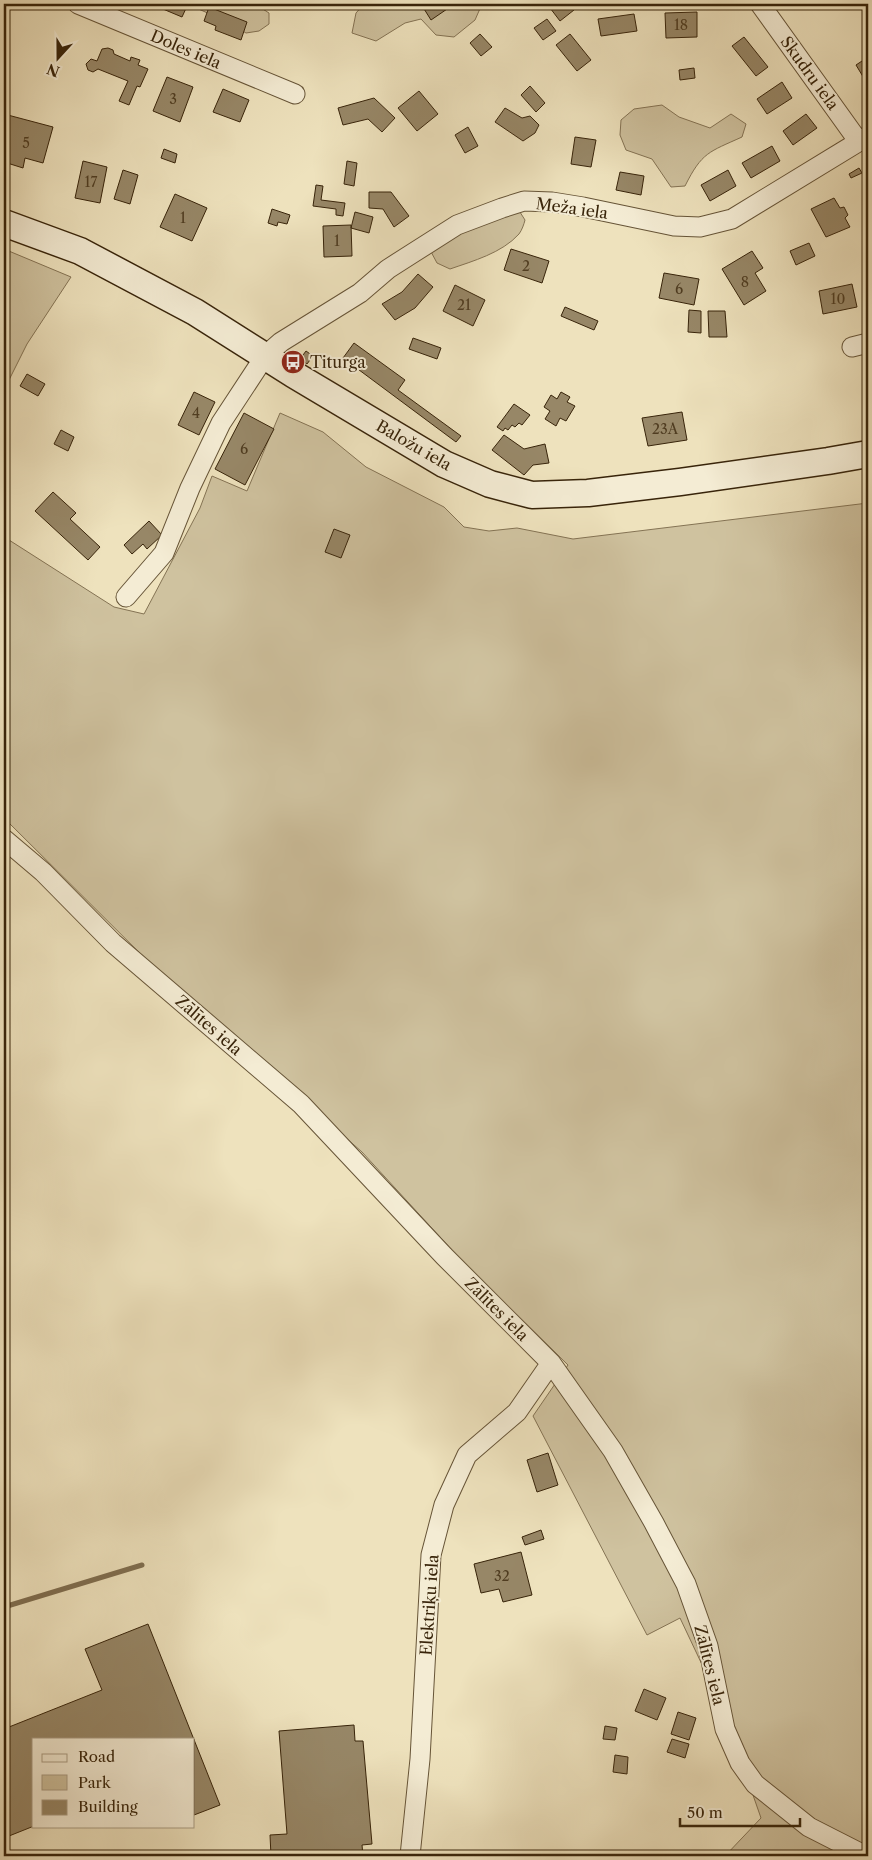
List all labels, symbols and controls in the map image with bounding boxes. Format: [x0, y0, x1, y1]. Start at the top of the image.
house number: 18 [674, 16, 688, 34]
street label: Doles iela [148, 25, 225, 73]
north arrow [32, 32, 82, 82]
street label: Skudru iela [777, 32, 844, 114]
text: N [44, 60, 62, 81]
house number: 3 [169, 90, 177, 108]
house number: 5 [22, 134, 30, 152]
house number: 17 [85, 173, 97, 191]
street label: Meža iela [535, 193, 610, 223]
house number: 1 [180, 209, 186, 227]
house number: 1 [334, 232, 340, 250]
house number: 2 [522, 257, 530, 275]
house number: 8 [741, 273, 749, 291]
house number: 6 [675, 280, 683, 298]
house number: 10 [831, 290, 845, 308]
house number: 21 [457, 296, 471, 314]
bus stop icon: Titurga [280, 349, 306, 375]
place label: Titurga [310, 352, 366, 372]
house number: 4 [192, 404, 200, 422]
street label: Baložu iela [373, 415, 456, 475]
house number: 23A [652, 420, 679, 438]
house number: 6 [240, 440, 248, 458]
street label: Zālītes iela [172, 991, 247, 1060]
street label: Zālītes iela [461, 1273, 533, 1345]
street label: Elektriķu iela [415, 1553, 443, 1656]
house number: 32 [494, 1567, 510, 1585]
street label: Zālītes iela [690, 1623, 730, 1708]
legend [32, 1738, 195, 1828]
text: Road [78, 1747, 115, 1766]
text: Park [78, 1773, 112, 1792]
scale bar [680, 1795, 800, 1827]
text: Building [78, 1797, 138, 1816]
text: 50 m [687, 1803, 723, 1822]

